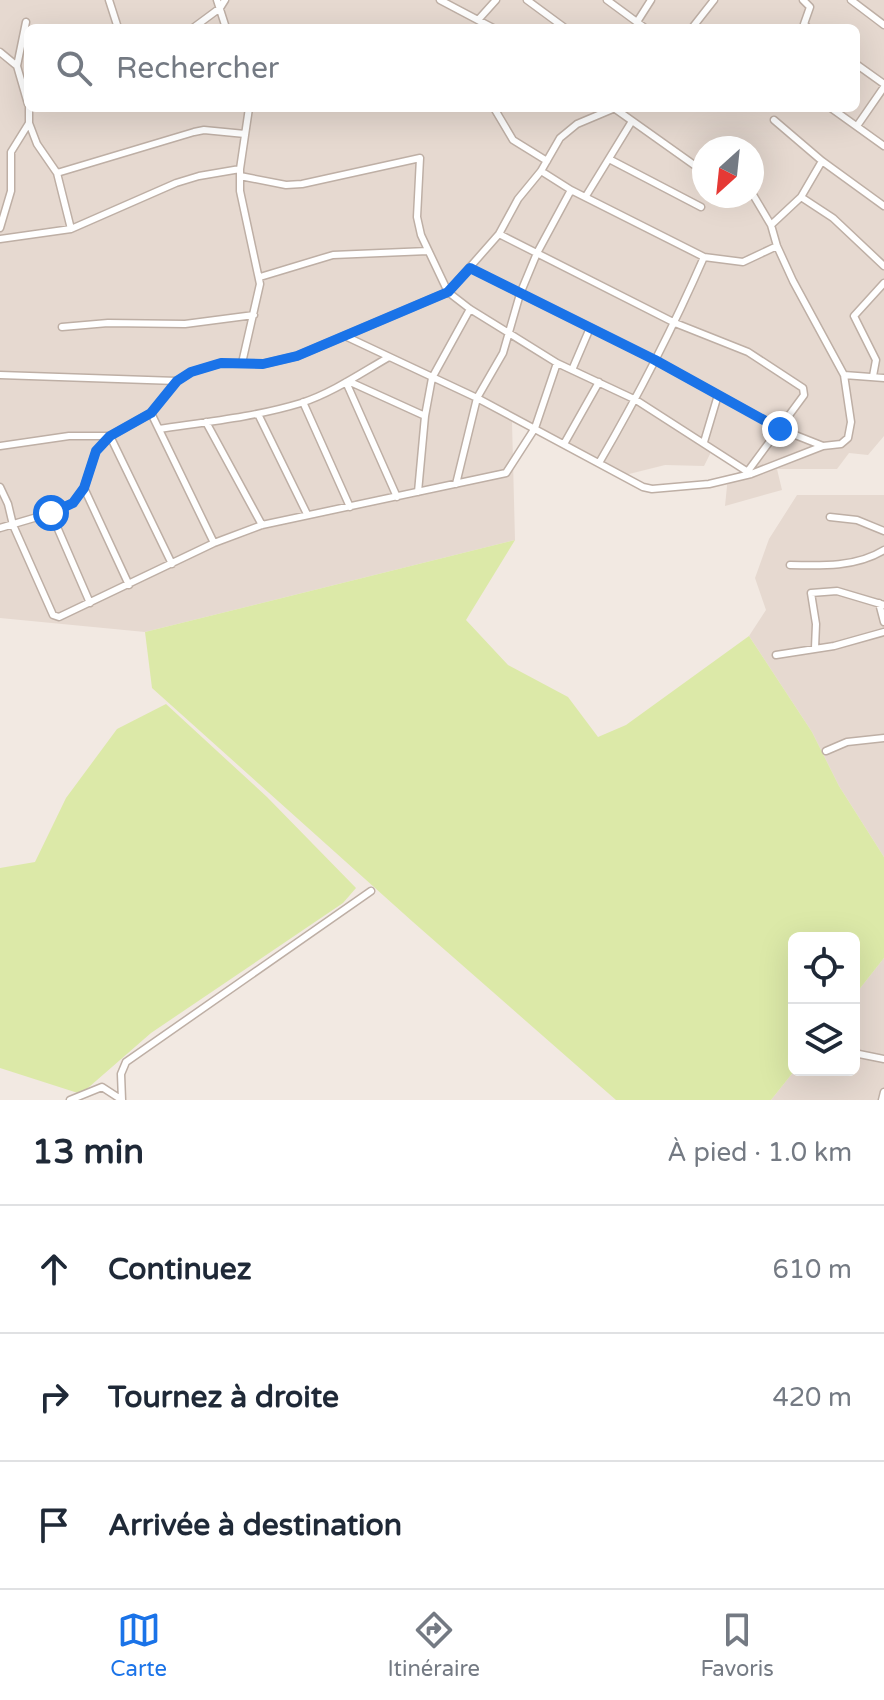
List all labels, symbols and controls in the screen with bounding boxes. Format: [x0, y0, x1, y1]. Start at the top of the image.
search box [24, 24, 860, 112]
icon: search [52, 46, 96, 90]
text: Rechercher [116, 50, 279, 87]
north arrow [692, 136, 764, 208]
route end [762, 411, 798, 447]
route start [33, 495, 69, 531]
map controls [788, 932, 860, 1076]
button: locate [788, 932, 860, 1004]
button: layers [788, 1004, 860, 1076]
text: 13 min [32, 1132, 144, 1173]
text: À pied · 1.0 km [667, 1137, 852, 1168]
icon: ahead [32, 1247, 76, 1291]
text: Continuez [108, 1251, 252, 1288]
text: 610 m [772, 1254, 852, 1285]
icon: right [32, 1375, 76, 1419]
text: Tournez à droite [108, 1379, 339, 1416]
text: 420 m [772, 1382, 852, 1413]
icon: arrive [32, 1503, 76, 1547]
text: Arrivée à destination [108, 1507, 402, 1544]
tab: Carte [110, 1608, 167, 1682]
tab: Itinéraire [388, 1608, 480, 1682]
tab: Favoris [701, 1608, 774, 1682]

